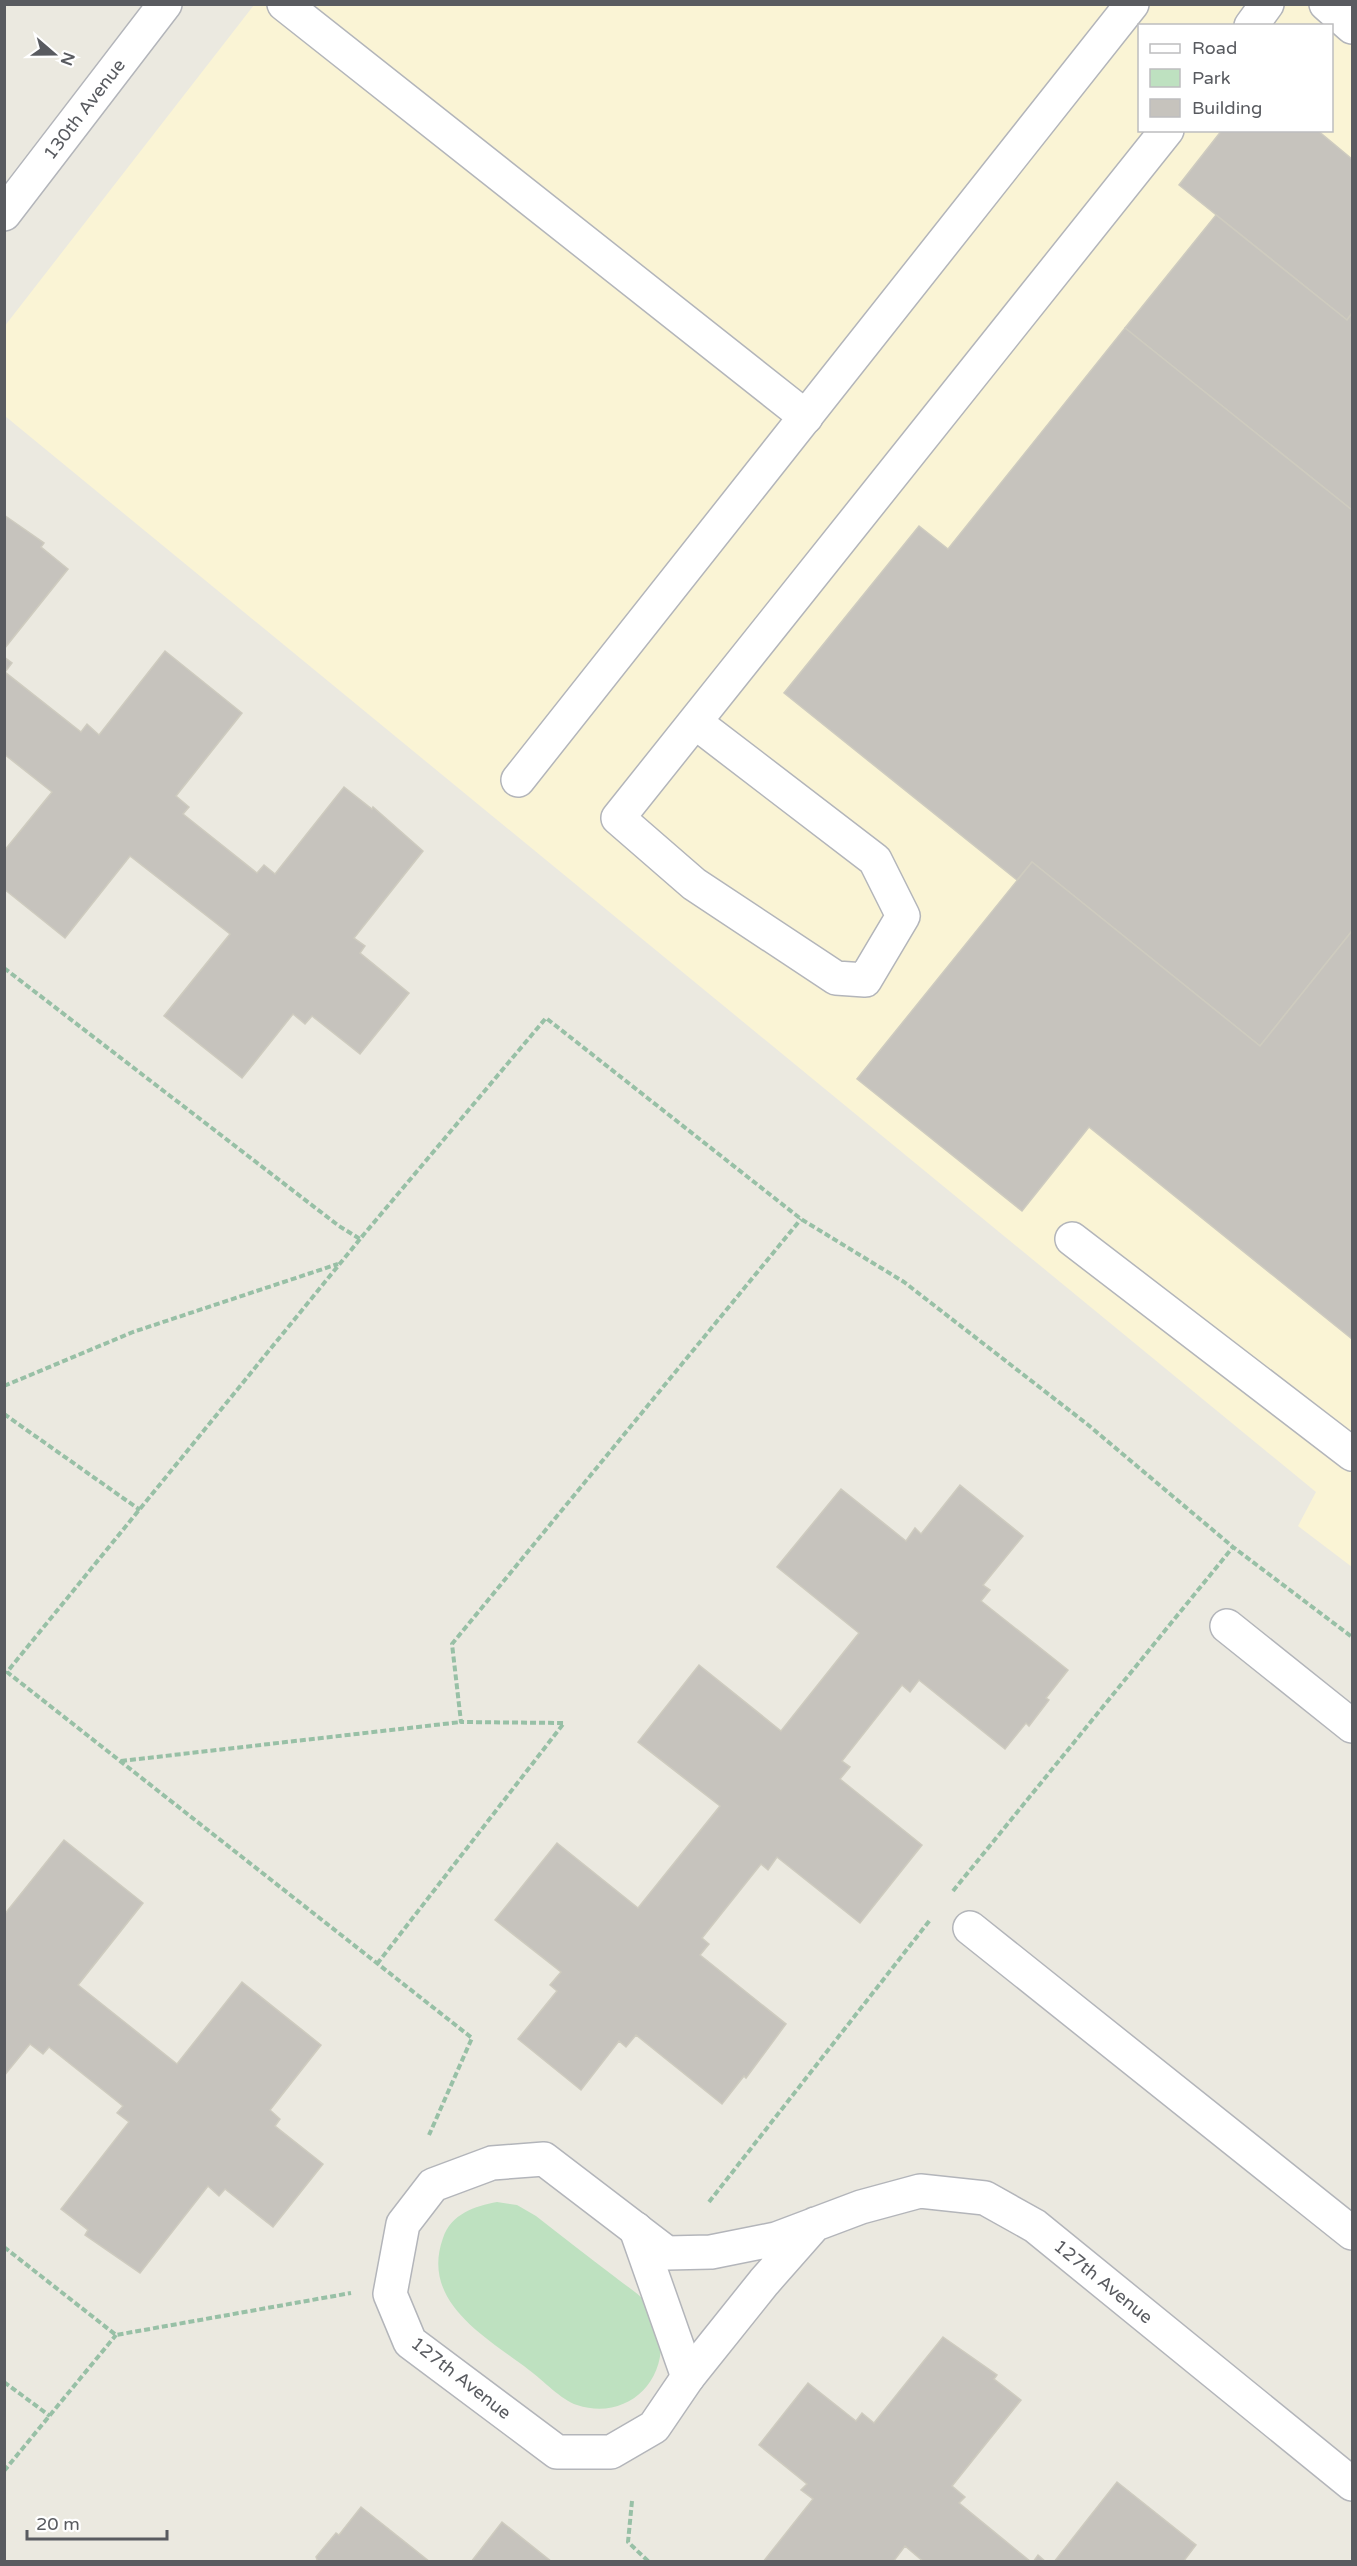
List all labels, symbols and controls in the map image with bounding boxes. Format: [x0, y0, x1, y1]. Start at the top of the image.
north arrow [24, 24, 84, 84]
legend [1138, 24, 1333, 132]
text: Road [1192, 37, 1237, 59]
text: N [56, 49, 79, 68]
street label: 130th Avenue [39, 55, 130, 164]
text: Park [1192, 67, 1231, 89]
text: Building [1192, 97, 1262, 119]
street label: 127th Avenue [1049, 2235, 1157, 2328]
street label: 127th Avenue [407, 2332, 515, 2424]
scale bar [27, 2503, 166, 2541]
text: 20 m [36, 2513, 80, 2535]

